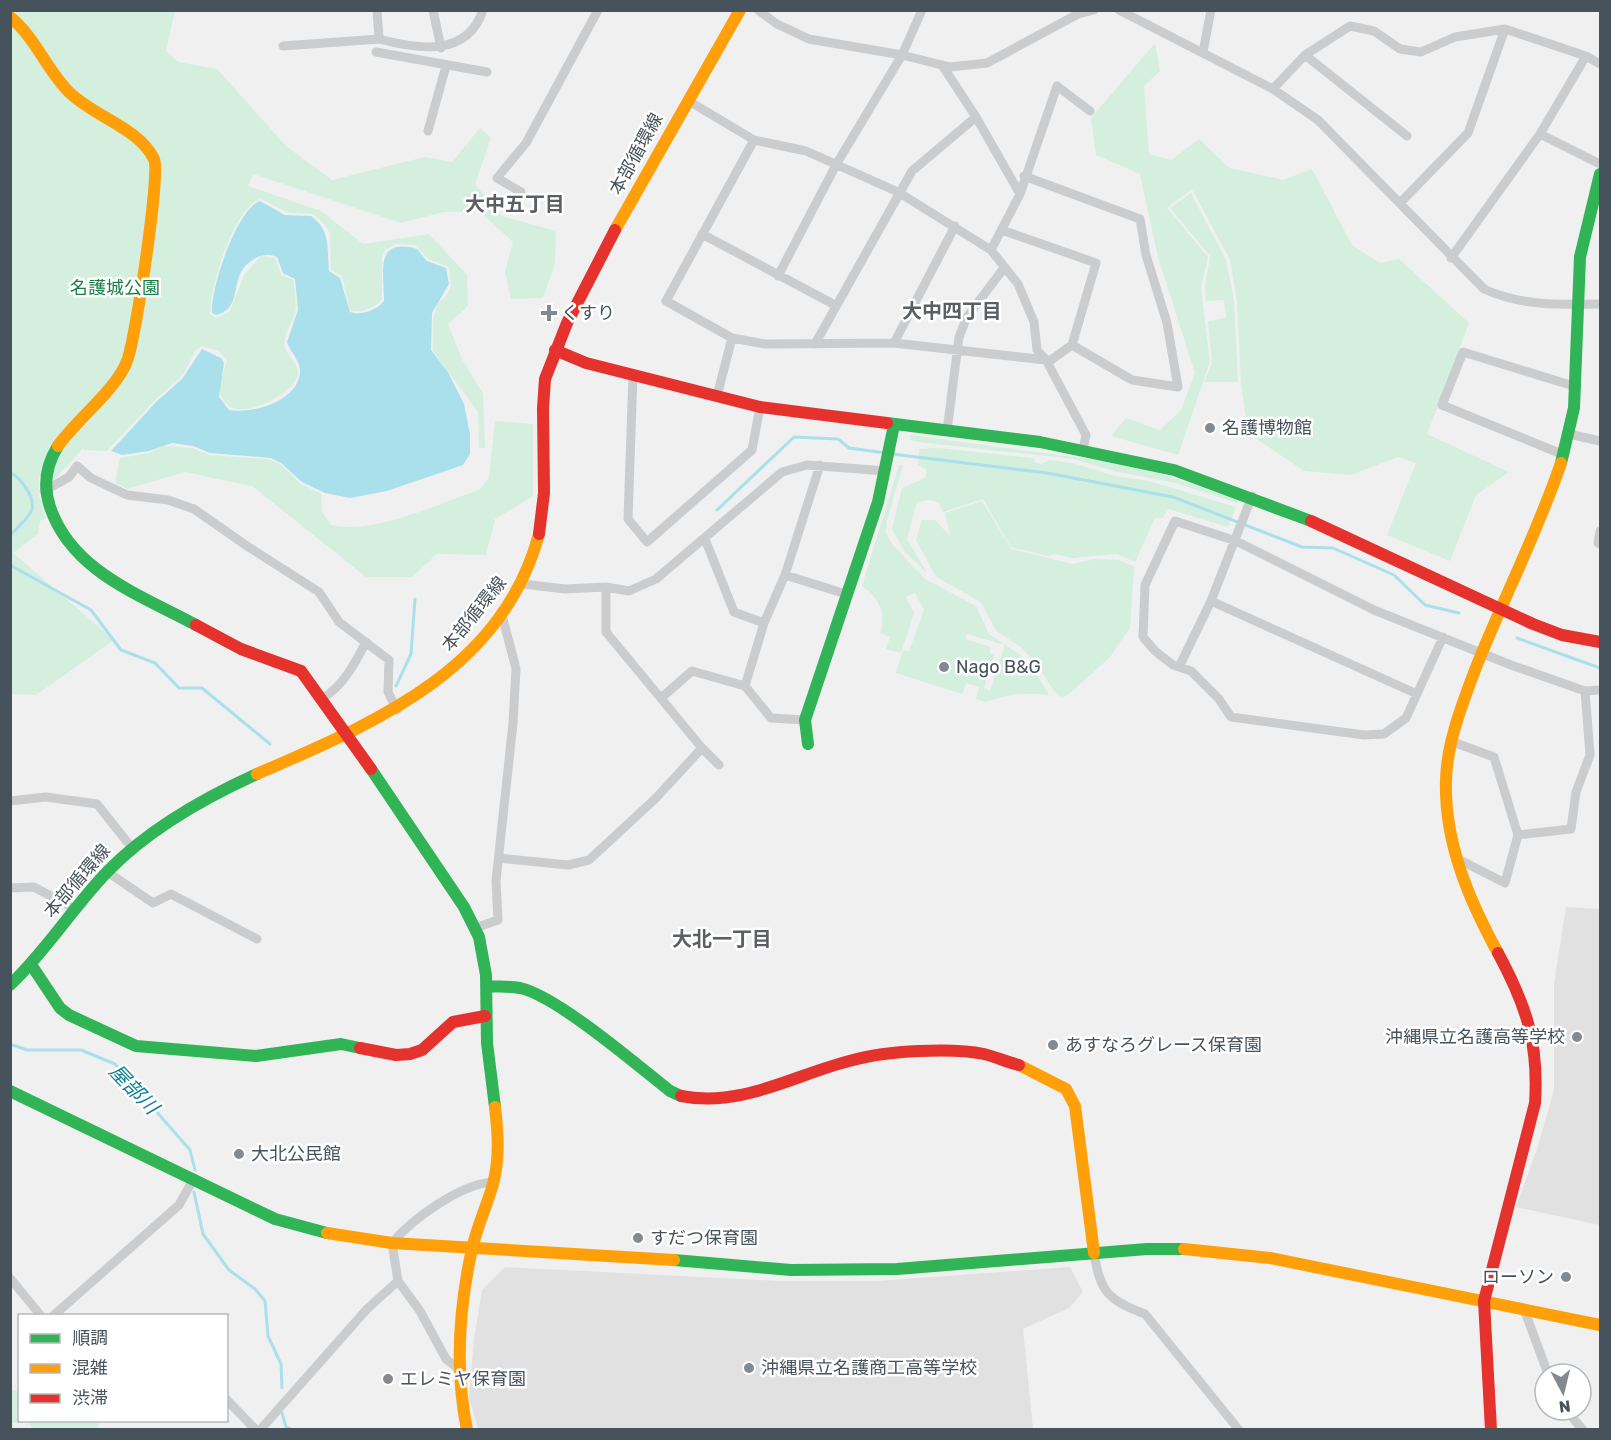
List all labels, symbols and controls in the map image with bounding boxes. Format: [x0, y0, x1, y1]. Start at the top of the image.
street label: 本部循環線 [605, 109, 667, 199]
district label: 大中五丁目 [465, 192, 565, 216]
park label: 名護城公園 [70, 277, 160, 299]
district label: 大中四丁目 [902, 299, 1002, 323]
place label: くすり [561, 302, 615, 324]
marker: くすり [542, 306, 556, 320]
place label: 名護博物館 [1222, 417, 1312, 439]
marker: 名護博物館 [1203, 421, 1217, 435]
street label: 本部循環線 [437, 572, 511, 656]
place label: Nago B&G [956, 656, 1041, 678]
marker: Nago B&G [937, 660, 951, 674]
street label: 本部循環線 [39, 840, 115, 922]
district label: 大北一丁目 [672, 927, 772, 951]
place label: 沖縄県立名護高等学校 [1385, 1026, 1565, 1048]
marker: 沖縄県立名護高等学校 [1570, 1030, 1584, 1044]
place label: あすなろグレース保育園 [1065, 1034, 1262, 1056]
marker: あすなろグレース保育園 [1046, 1038, 1060, 1052]
water label: 屋部川 [105, 1059, 165, 1120]
place label: 大北公民館 [251, 1143, 341, 1165]
marker: 大北公民館 [232, 1147, 246, 1161]
place label: すだつ保育園 [650, 1227, 758, 1249]
marker: すだつ保育園 [631, 1231, 645, 1245]
place label: ローソン [1482, 1266, 1554, 1288]
marker: ローソン [1559, 1270, 1573, 1284]
legend [18, 1314, 228, 1422]
text: 順調 [72, 1327, 108, 1349]
text: 混雑 [72, 1357, 108, 1379]
place label: 沖縄県立名護商工高等学校 [761, 1357, 977, 1379]
marker: 沖縄県立名護商工高等学校 [742, 1361, 756, 1375]
north arrow [1533, 1362, 1593, 1422]
place label: エレミヤ保育園 [400, 1368, 526, 1390]
marker: エレミヤ保育園 [381, 1372, 395, 1386]
text: 渋滞 [72, 1387, 108, 1409]
text: N [1558, 1396, 1572, 1417]

